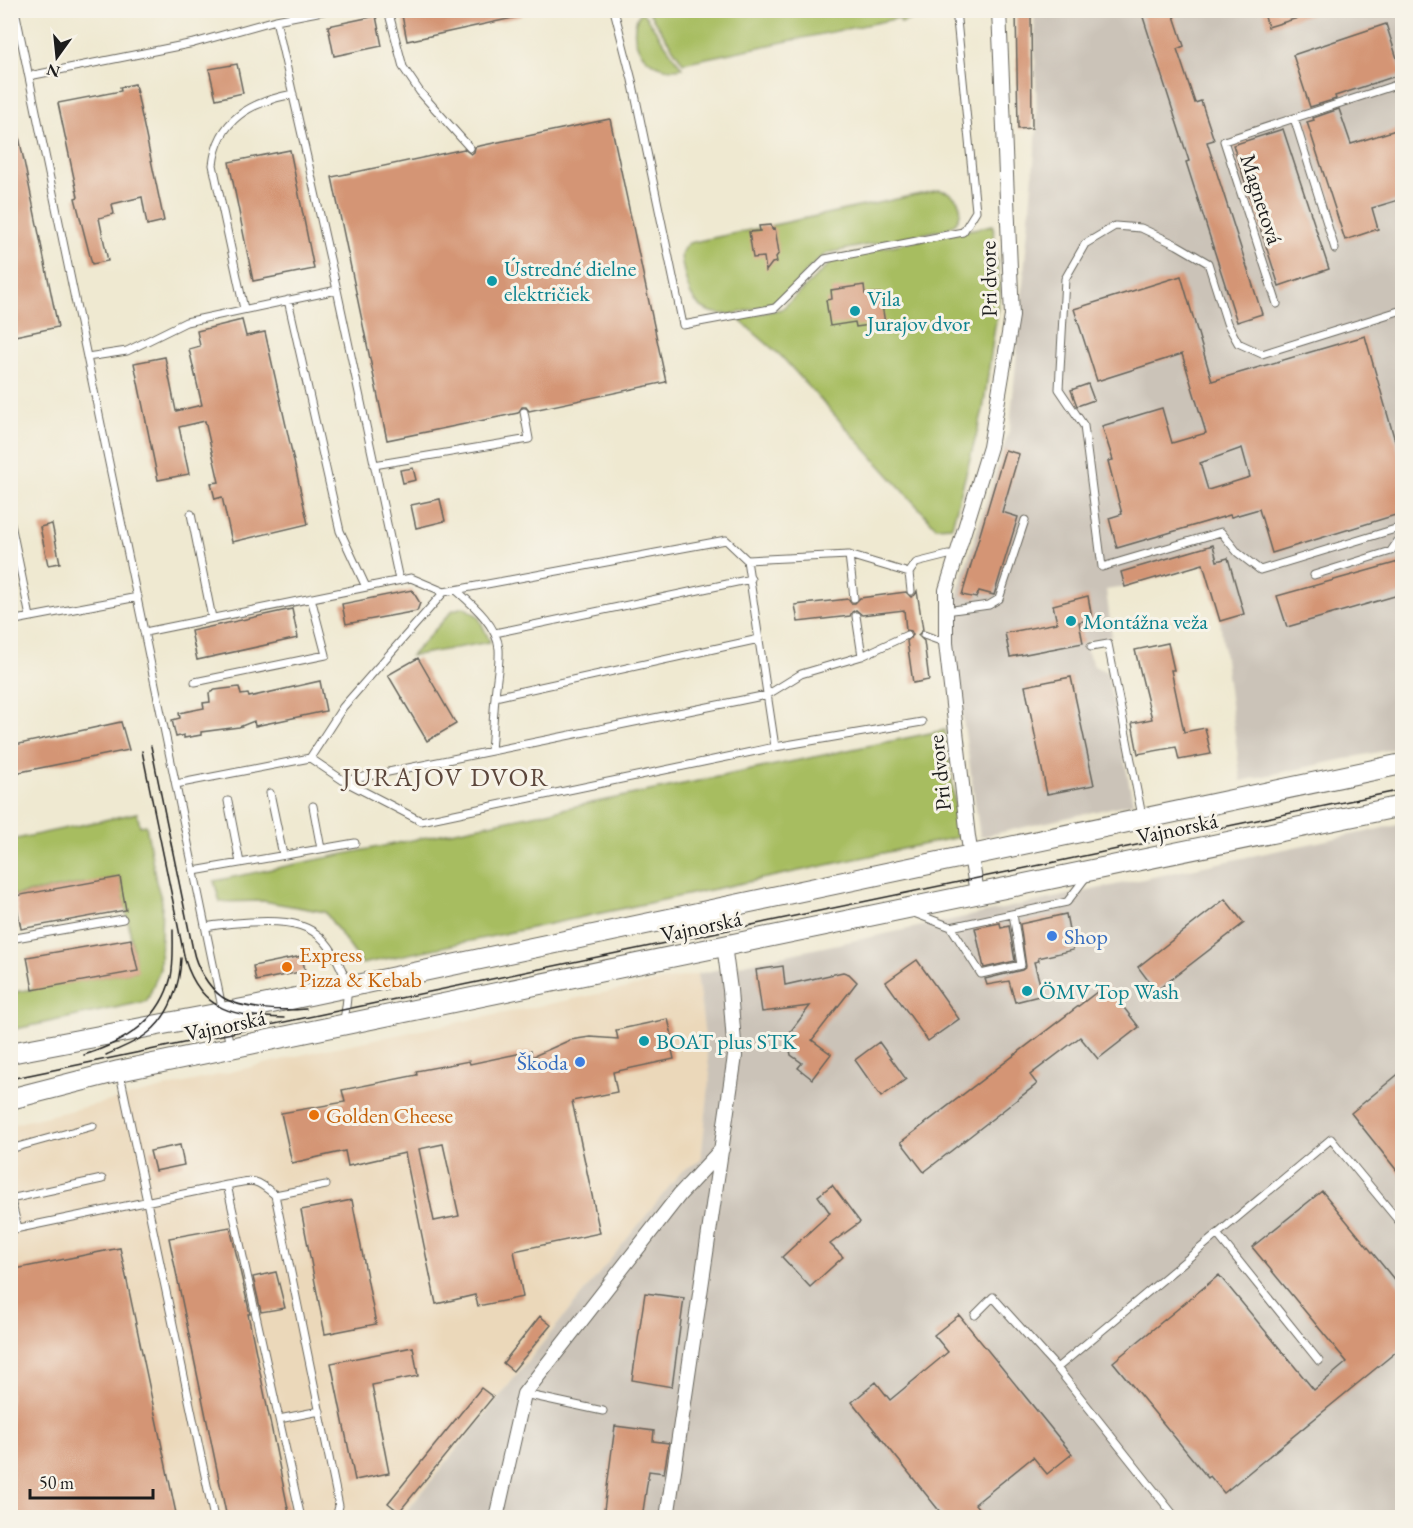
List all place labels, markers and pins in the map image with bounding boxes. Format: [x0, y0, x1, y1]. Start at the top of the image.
place label: Ústredné dielne električiek [504, 254, 637, 308]
marker: Ústredné dielne električiek [485, 274, 499, 288]
place label: Vila Jurajov dvor [865, 284, 971, 338]
marker: Vila Jurajov dvor [848, 304, 862, 318]
place label: Montážna veža [1083, 607, 1208, 636]
marker: Montážna veža [1064, 614, 1078, 628]
place label: Shop [1064, 922, 1108, 951]
marker: Shop [1045, 929, 1059, 943]
place label: Express Pizza & Kebab [299, 940, 422, 994]
marker: Express Pizza & Kebab [280, 960, 294, 974]
place label: ÖMV Top Wash [1039, 977, 1179, 1006]
marker: ÖMV Top Wash [1020, 984, 1034, 998]
place label: BOAT plus STK [656, 1027, 798, 1056]
marker: BOAT plus STK [637, 1034, 651, 1048]
place label: Škoda [517, 1048, 568, 1077]
marker: Škoda [573, 1055, 587, 1069]
place label: Golden Cheese [326, 1101, 454, 1130]
marker: Golden Cheese [307, 1108, 321, 1122]

